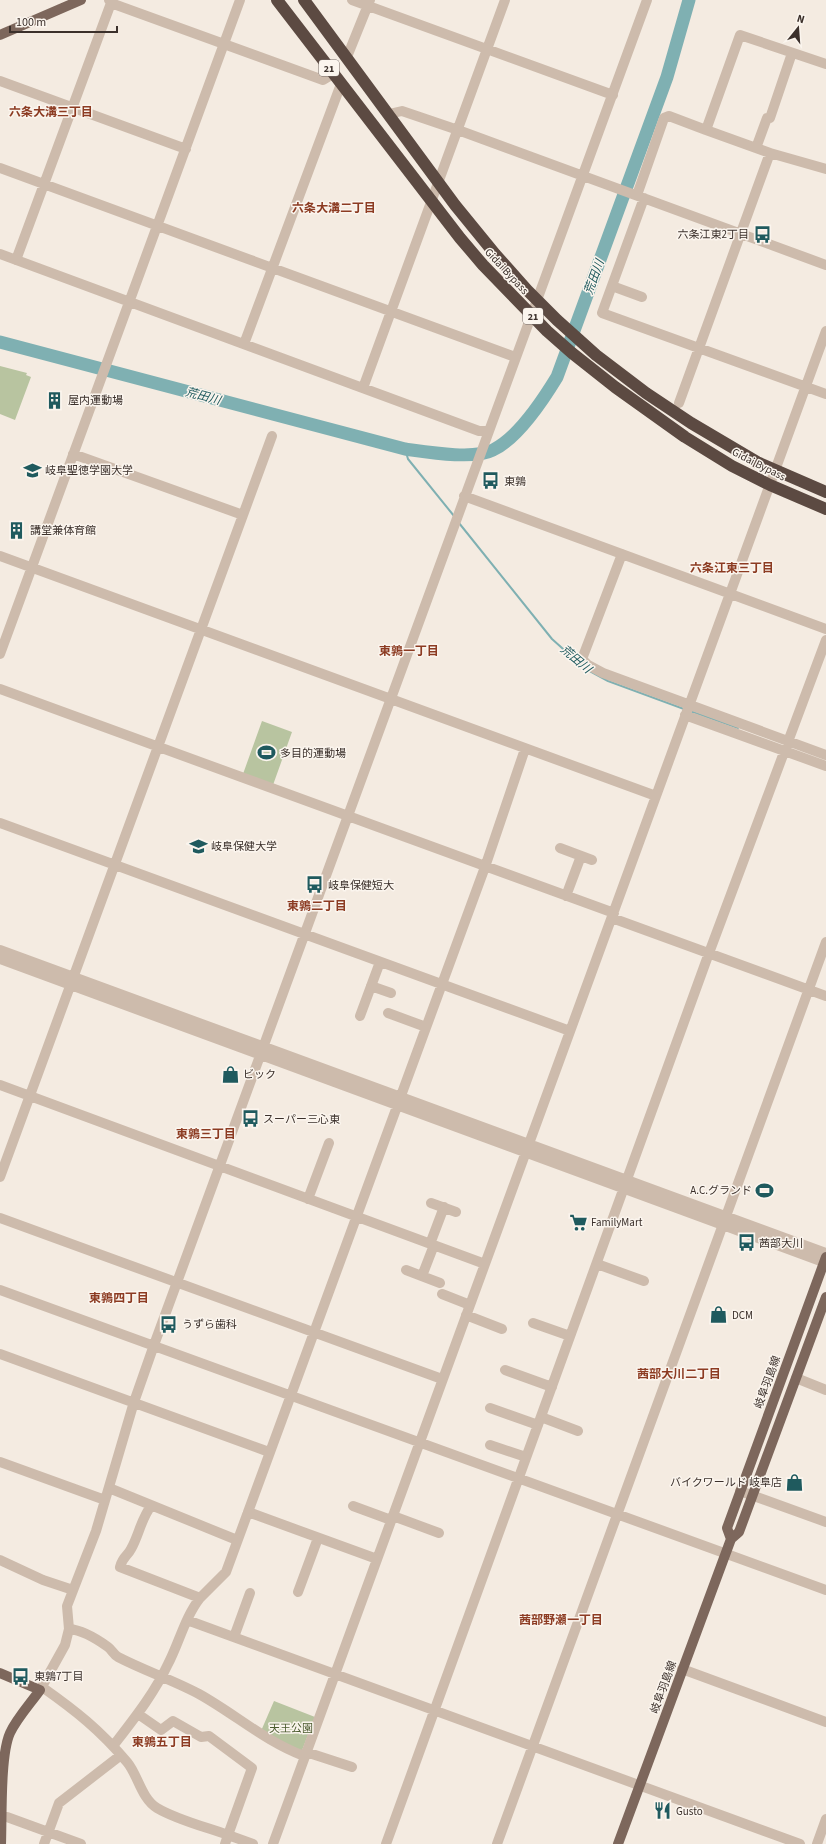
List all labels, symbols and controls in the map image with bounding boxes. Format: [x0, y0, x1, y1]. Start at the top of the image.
scale bar [10, 8, 117, 34]
north arrow [778, 8, 818, 48]
text: N [795, 11, 806, 27]
text: 100 m [16, 14, 46, 31]
road number: 21 [319, 60, 339, 76]
district label: 六条大溝三丁目 [9, 104, 93, 121]
district label: 六条大溝二丁目 [292, 200, 376, 217]
bus stop icon: 六条江東2丁目 [752, 224, 772, 244]
place label: 六条江東2丁目 [678, 227, 749, 242]
street label: Gidai Bypass [481, 245, 532, 298]
water label: 荒田川 [580, 255, 609, 297]
road number: 21 [523, 308, 543, 324]
water label: 荒田川 [183, 384, 224, 410]
building icon: 屋内運動場 [45, 390, 65, 410]
place label: 屋内運動場 [68, 393, 123, 408]
street label: Gidai Bypass [729, 445, 788, 485]
school or university icon: 岐阜聖徳学園大学 [22, 460, 42, 480]
place label: 岐阜聖徳学園大学 [45, 463, 133, 478]
bus stop icon: 東鶉 [481, 471, 501, 491]
place label: 東鶉 [504, 474, 526, 489]
building icon: 講堂兼体育館 [7, 520, 27, 540]
place label: 講堂兼体育館 [30, 523, 96, 538]
district label: 六条江東三丁目 [690, 560, 774, 577]
water label: 荒田川 [556, 641, 596, 679]
district label: 東鶉一丁目 [379, 643, 439, 660]
sports icon: 多目的運動場 [257, 743, 277, 763]
place label: 多目的運動場 [280, 746, 346, 761]
school or university icon: 岐阜保健大学 [188, 836, 208, 856]
place label: 岐阜保健大学 [211, 839, 277, 854]
bus stop icon: 岐阜保健短大 [305, 875, 325, 895]
place label: 岐阜保健短大 [328, 878, 394, 893]
district label: 東鶉二丁目 [287, 898, 347, 915]
shop icon: ビック [220, 1064, 240, 1084]
place label: ビック [243, 1067, 276, 1082]
bus stop icon: スーパー三心東 [240, 1109, 260, 1129]
place label: スーパー三心東 [263, 1112, 340, 1127]
district label: 東鶉三丁目 [176, 1126, 236, 1143]
sports icon: A.C.グランド [755, 1180, 775, 1200]
place label: A.C.グランド [690, 1183, 752, 1198]
supermarket icon: FamilyMart [568, 1212, 588, 1232]
place label: FamilyMart [591, 1215, 643, 1230]
bus stop icon: 茜部大川 [736, 1233, 756, 1253]
place label: 茜部大川 [759, 1236, 803, 1251]
district label: 東鶉四丁目 [89, 1290, 149, 1307]
shop icon: DCM [709, 1305, 729, 1325]
place label: DCM [732, 1308, 753, 1323]
bus stop icon: うずら歯科 [159, 1314, 179, 1334]
place label: うずら歯科 [182, 1317, 237, 1332]
street label: 岐阜羽島線 [751, 1354, 784, 1411]
district label: 茜部大川二丁目 [637, 1366, 721, 1383]
shop icon: バイクワールド 岐阜店 [785, 1472, 805, 1492]
place label: バイクワールド 岐阜店 [670, 1475, 782, 1490]
district label: 茜部野瀬一丁目 [519, 1612, 603, 1629]
street label: 岐阜羽島線 [647, 1659, 680, 1716]
bus stop icon: 東鶉7丁目 [11, 1666, 31, 1686]
place label: 東鶉7丁目 [34, 1669, 83, 1684]
park label: 天王公園 [269, 1721, 313, 1736]
district label: 東鶉五丁目 [132, 1734, 192, 1751]
restaurant icon: Gusto [653, 1801, 673, 1821]
place label: Gusto [676, 1804, 703, 1819]

